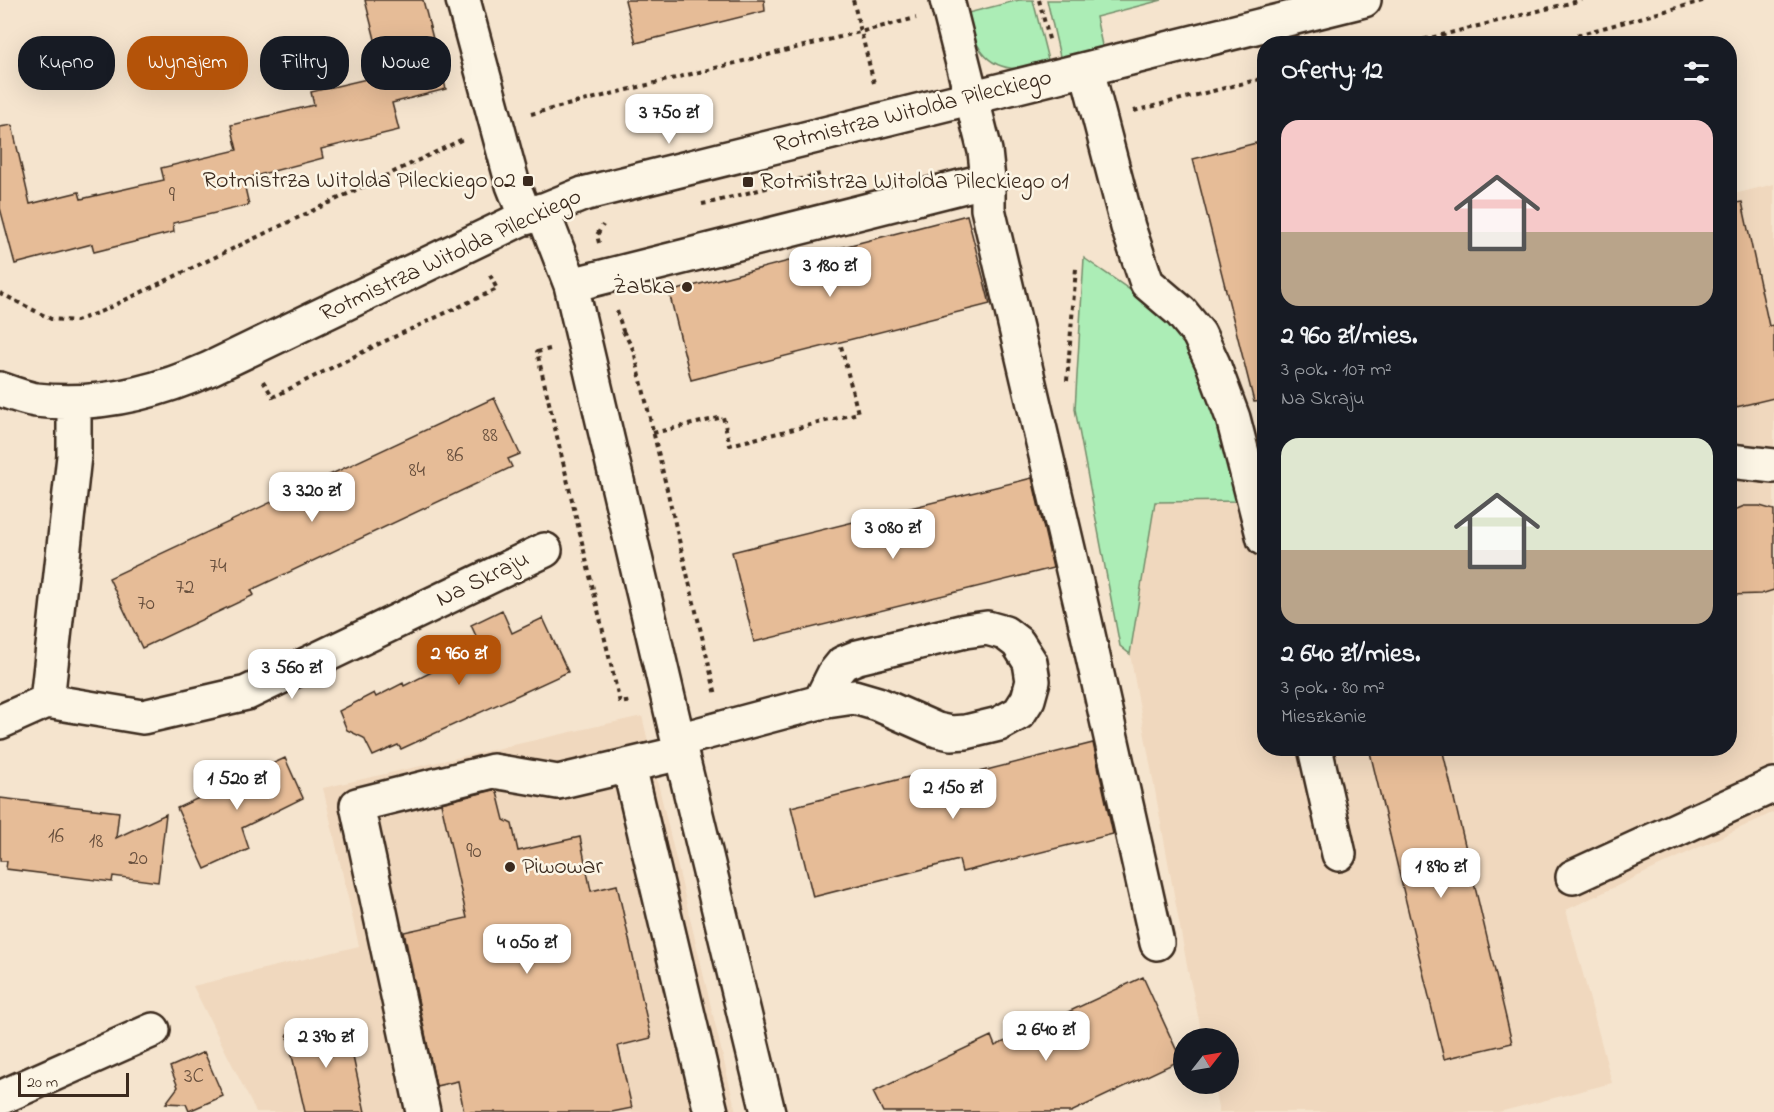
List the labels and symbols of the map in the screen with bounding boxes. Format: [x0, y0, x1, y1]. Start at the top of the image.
street label: Rotmistrza Witolda Pileckiego [770, 61, 1056, 163]
pin: 3 750 zł [607, 94, 731, 145]
place label: Rotmistrza Witolda Pileckiego 02 [203, 164, 516, 199]
place label: Rotmistrza Witolda Pileckiego 01 [760, 165, 1069, 200]
marker: Rotmistrza Witolda Pileckiego 02 [521, 174, 535, 188]
marker: Rotmistrza Witolda Pileckiego 01 [741, 175, 755, 189]
street label: Rotmistrza Witolda Pileckiego [314, 180, 588, 332]
house number: 9 [169, 181, 176, 211]
pin: 3 180 zł [768, 247, 892, 298]
place label: Żabka [613, 270, 675, 305]
marker: Żabka [680, 280, 694, 294]
house number: 88 [482, 421, 498, 451]
house number: 86 [446, 441, 464, 471]
house number: 84 [409, 456, 426, 486]
pin: 3 320 zł [250, 472, 374, 523]
pin: 3 080 zł [831, 509, 955, 560]
street label: Na Skraju [430, 542, 536, 618]
house number: 74 [209, 552, 227, 582]
house number: 72 [175, 573, 195, 603]
house number: 70 [137, 589, 155, 619]
pin: 2 960 zł [397, 635, 521, 686]
pin: 3 560 zł [230, 649, 354, 700]
pin: 1 520 zł [175, 760, 299, 811]
pin: 2 150 zł [891, 769, 1015, 820]
house number: 16 [48, 822, 64, 852]
house number: 18 [89, 827, 103, 857]
house number: 90 [466, 837, 482, 867]
house number: 20 [128, 844, 148, 874]
pin: 1 890 zł [1379, 848, 1503, 899]
place label: Piwowar [522, 850, 603, 885]
marker: Piwowar [503, 860, 517, 874]
pin: 4 050 zł [465, 924, 589, 975]
pin: 2 640 zł [984, 1011, 1108, 1062]
pin: 2 390 zł [264, 1018, 388, 1069]
north arrow [1173, 1028, 1239, 1094]
house number: 3C [184, 1062, 204, 1092]
scale bar [18, 1070, 129, 1098]

